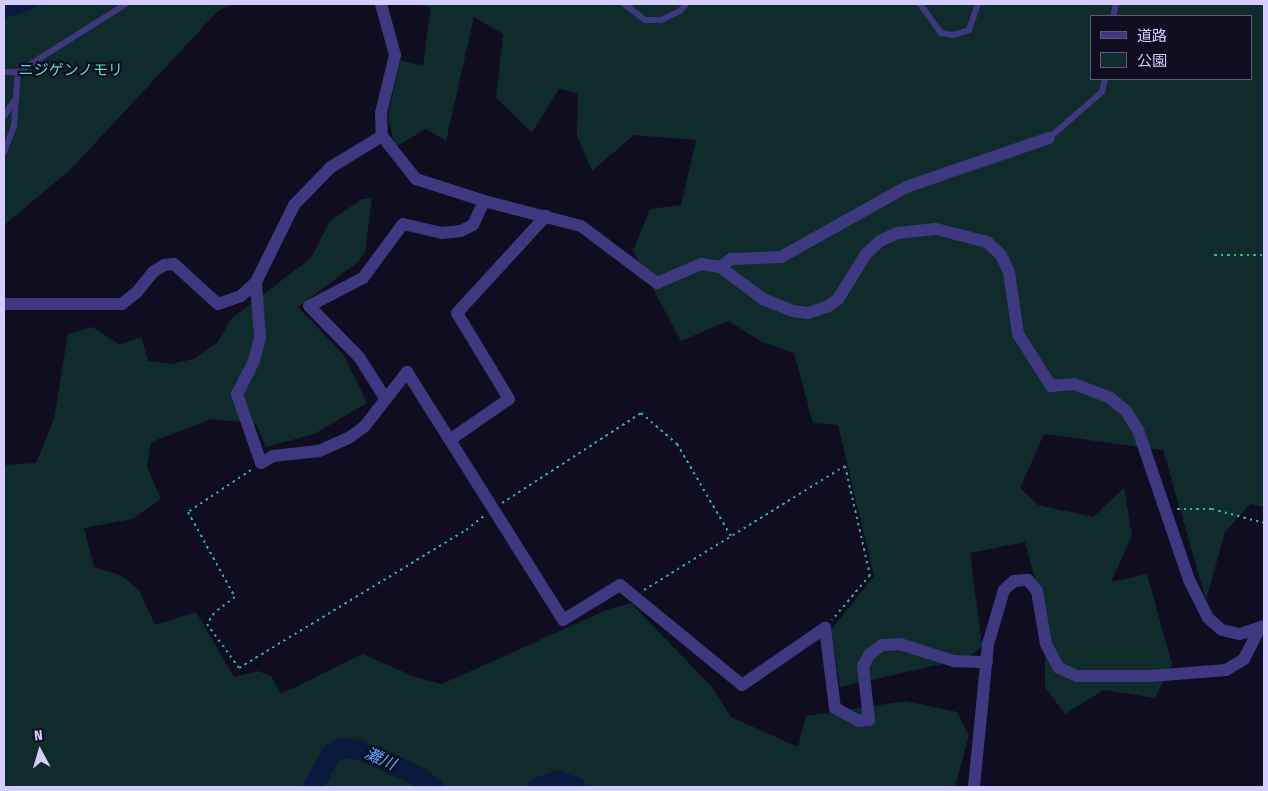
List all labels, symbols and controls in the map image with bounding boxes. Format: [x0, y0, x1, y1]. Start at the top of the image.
legend [1090, 15, 1253, 80]
text: 道路 [1137, 27, 1167, 45]
text: 公園 [1137, 52, 1167, 70]
park label: ニジゲンノモリ [19, 62, 123, 80]
north arrow [15, 726, 65, 776]
text: N [33, 727, 43, 744]
water label: 灘川 [361, 744, 399, 774]

